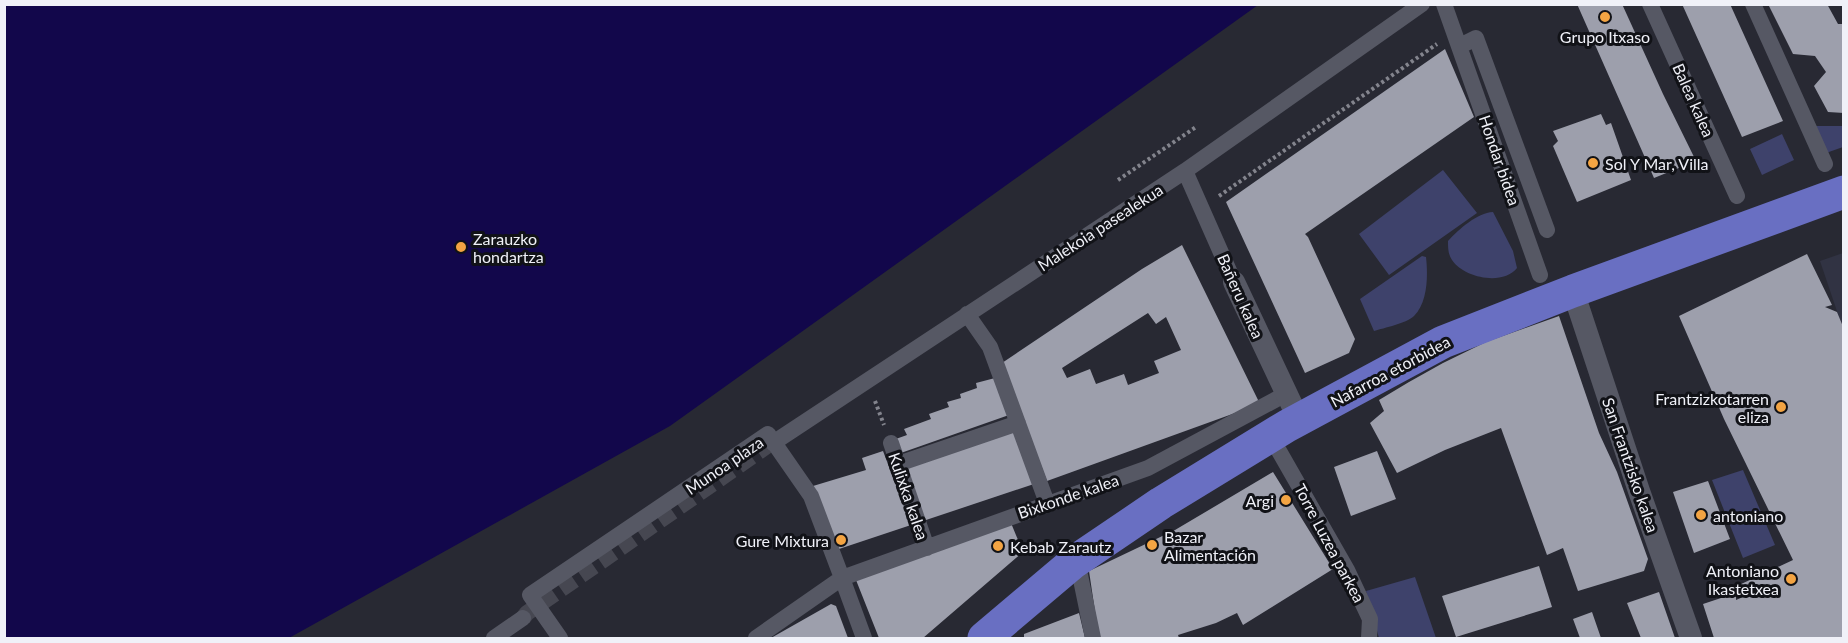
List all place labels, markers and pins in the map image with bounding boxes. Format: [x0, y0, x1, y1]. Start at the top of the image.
marker: Grupo Itxaso [1598, 10, 1612, 24]
place label: Grupo Itxaso [1560, 27, 1650, 46]
place label: Sol Y Mar, Villa [1605, 154, 1708, 173]
marker: Sol Y Mar, Villa [1586, 156, 1600, 170]
place label: Zarauzko hondartza [473, 229, 544, 266]
marker: Zarauzko hondartza [454, 240, 468, 254]
place label: Frantzizkotarren eliza [1655, 389, 1769, 426]
marker: Frantzizkotarren eliza [1774, 400, 1788, 414]
place label: Argi [1245, 491, 1274, 510]
marker: Argi [1279, 493, 1293, 507]
place label: antoniano [1713, 506, 1783, 525]
marker: antoniano [1694, 508, 1708, 522]
place label: Bazar Alimentación [1164, 527, 1256, 564]
place label: Gure Mixtura [736, 531, 829, 550]
marker: Gure Mixtura [834, 533, 848, 547]
place label: Kebab Zarautz [1010, 537, 1111, 556]
marker: Bazar Alimentación [1145, 538, 1159, 552]
marker: Kebab Zarautz [991, 539, 1005, 553]
place label: Antoniano Ikastetxea [1706, 561, 1779, 598]
marker: Antoniano Ikastetxea [1784, 572, 1798, 586]

